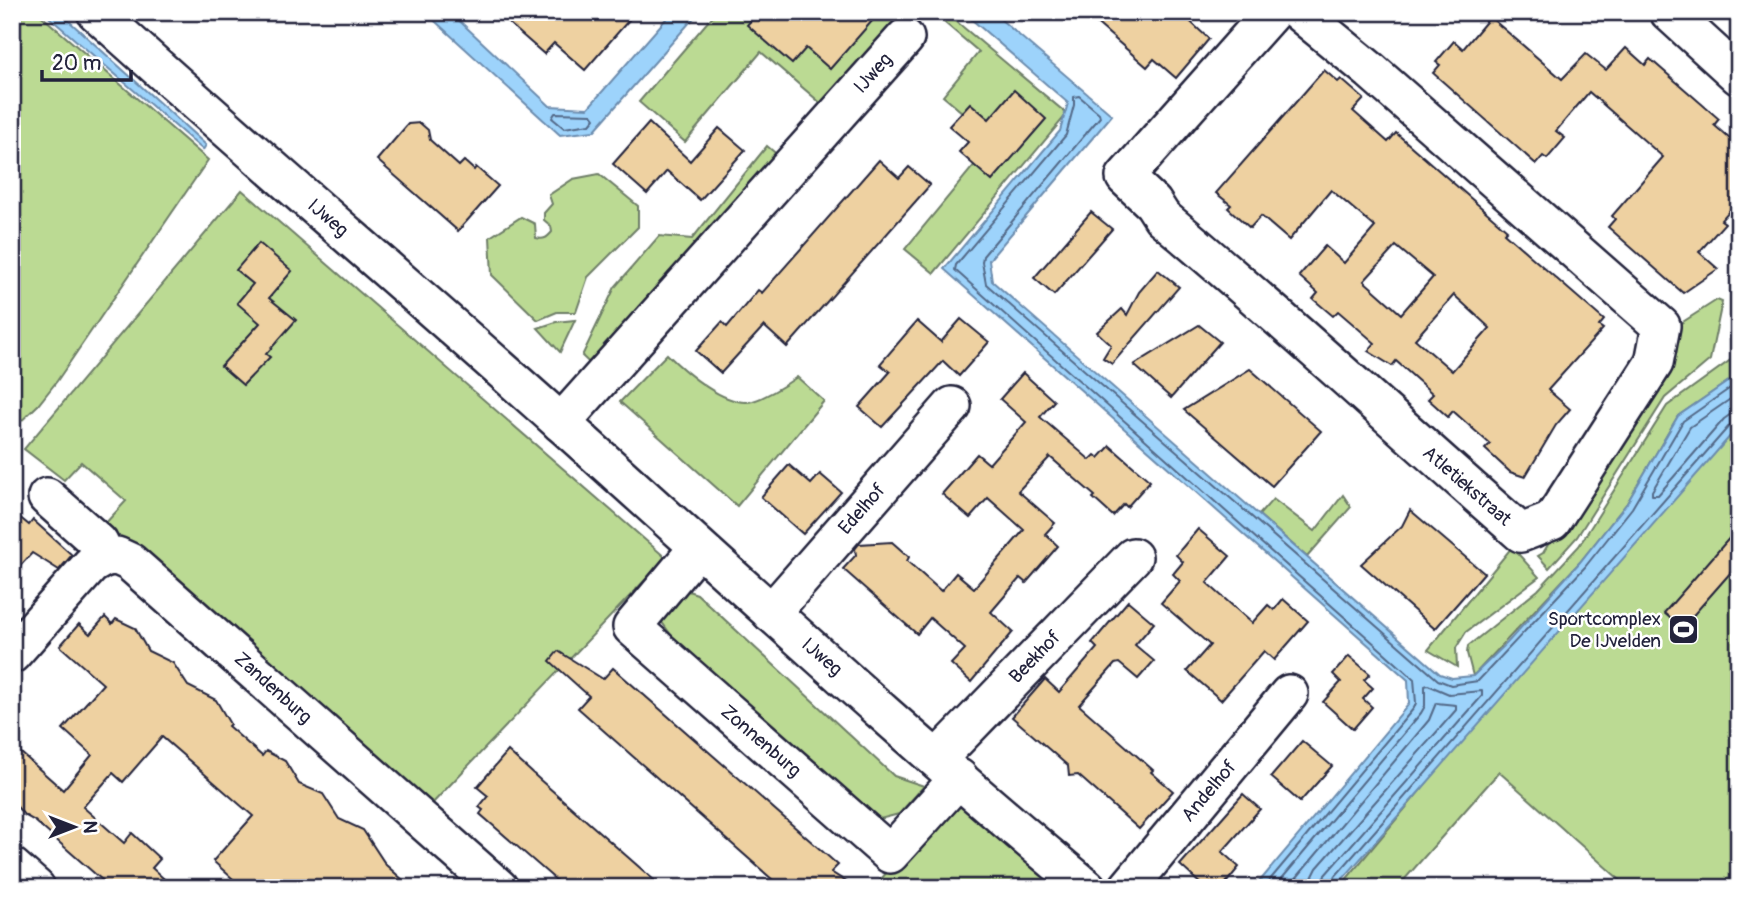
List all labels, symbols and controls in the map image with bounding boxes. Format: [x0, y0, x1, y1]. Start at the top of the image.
scale bar [42, 38, 131, 82]
street label: IJweg [849, 48, 897, 98]
text: 20 m [52, 50, 101, 77]
street label: IJweg [303, 194, 353, 242]
street label: Atletiekstraat [1418, 441, 1517, 531]
street label: Edelhof [833, 478, 891, 540]
place label: Sportcomplex De IJvelden [1548, 607, 1661, 653]
sports icon: Sportcomplex De IJvelden [1667, 613, 1701, 647]
street label: Beekhof [1004, 625, 1066, 688]
street label: IJweg [797, 633, 847, 681]
street label: Zandenburg [229, 647, 317, 729]
street label: Zonnenburg [716, 700, 806, 782]
street label: Andelhof [1176, 755, 1242, 827]
north arrow [38, 792, 108, 862]
text: N [78, 821, 102, 834]

